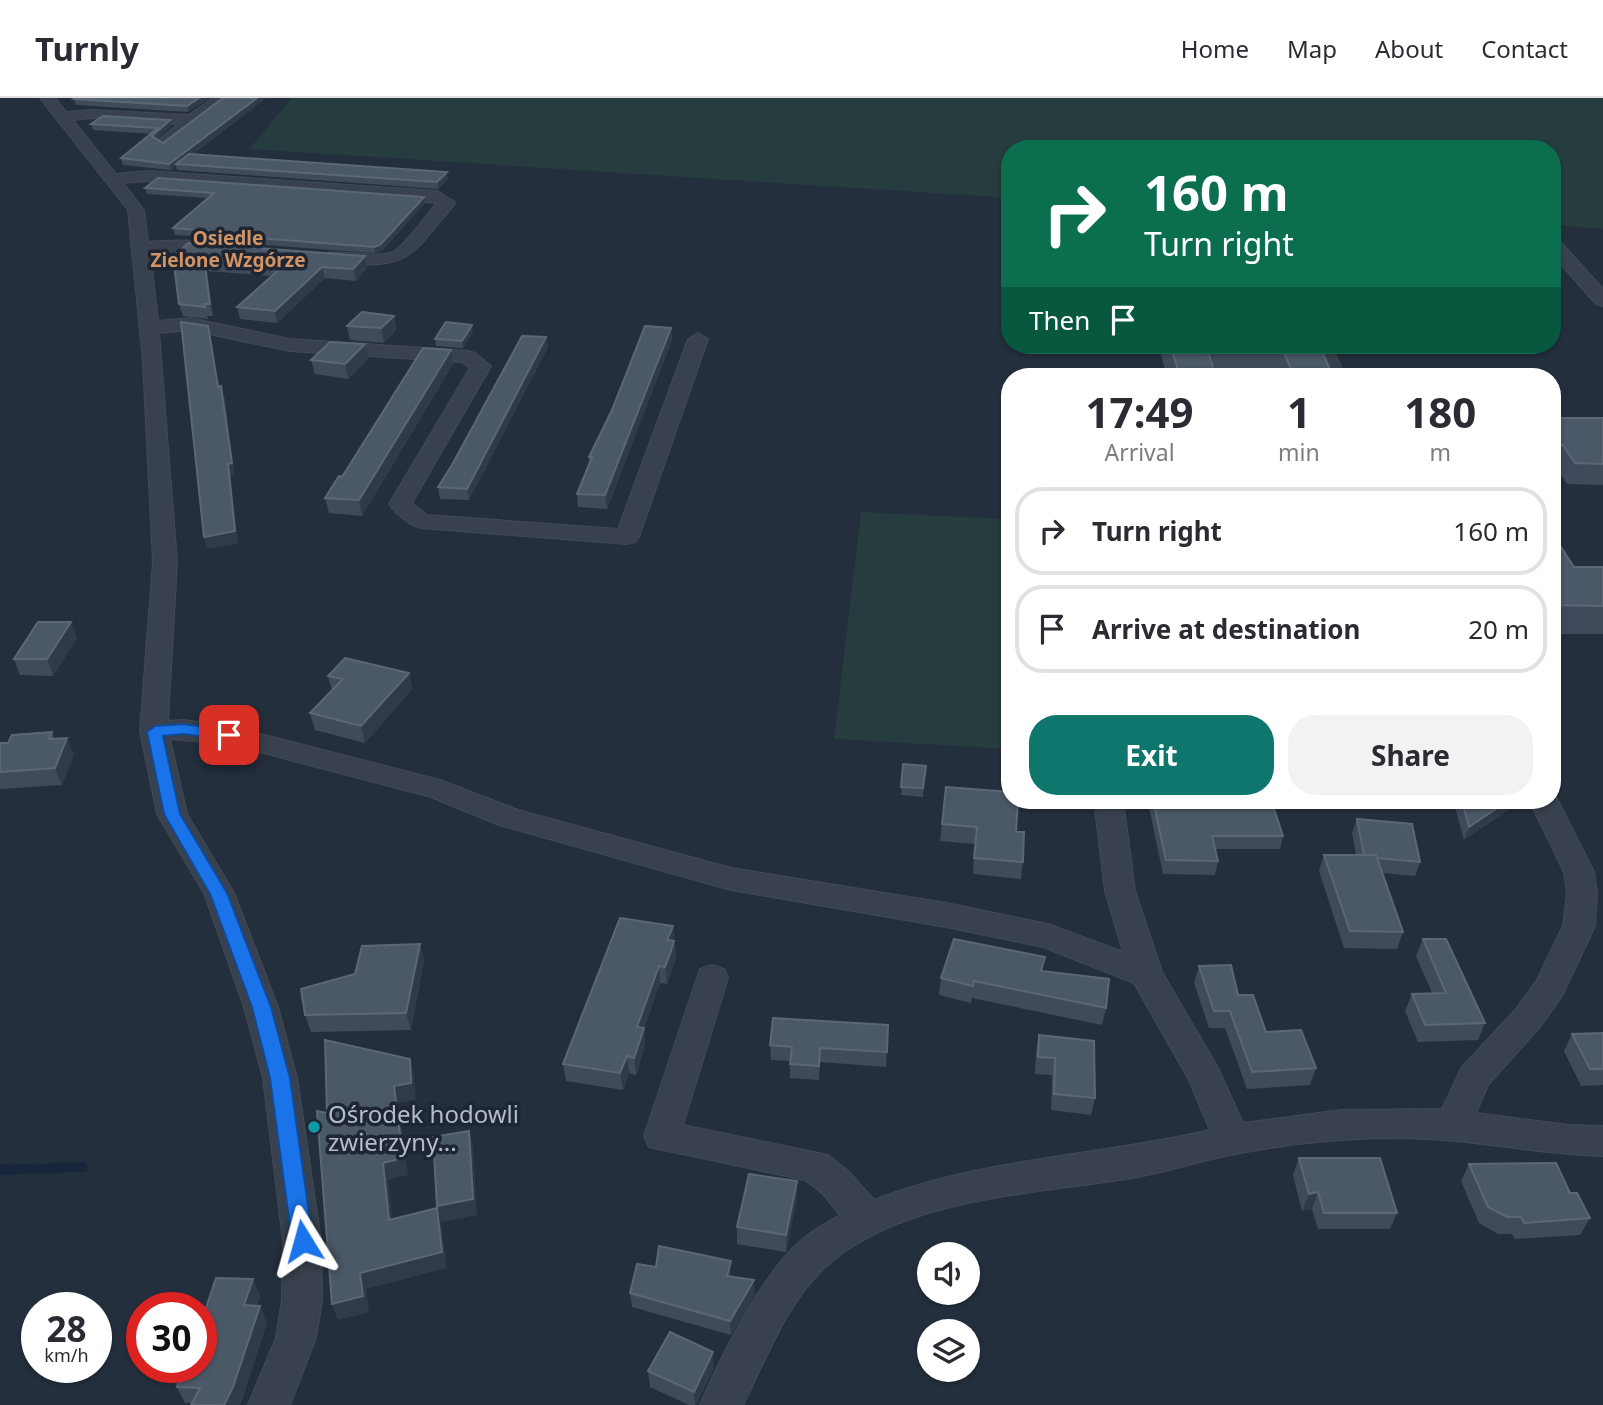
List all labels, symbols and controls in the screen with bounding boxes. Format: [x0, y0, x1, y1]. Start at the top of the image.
text: Turnly [35, 26, 139, 71]
text: Home [1181, 32, 1249, 65]
text: Map [1287, 32, 1337, 65]
text: About [1375, 32, 1443, 65]
text: Contact [1481, 32, 1568, 65]
text: 160 m [1144, 159, 1289, 225]
icon: right [1029, 168, 1120, 259]
text: Turn right [1144, 222, 1294, 265]
district label: Osiedle Zielone Wzgórze [150, 225, 306, 273]
icon: arrive [1104, 301, 1142, 339]
text: Then [1029, 302, 1090, 338]
text: 17:49 [1086, 383, 1193, 440]
text: 1 [1287, 383, 1311, 440]
text: 180 [1404, 383, 1476, 440]
text: Arrival [1104, 436, 1175, 468]
text: min [1278, 436, 1320, 468]
text: m [1430, 436, 1451, 468]
icon: right [1033, 512, 1071, 550]
text: Turn right [1092, 513, 1222, 549]
text: 160 m [1453, 513, 1529, 549]
icon: arrive [1033, 610, 1071, 648]
text: Arrive at destination [1092, 611, 1361, 647]
text: 20 m [1468, 611, 1529, 647]
pin [199, 705, 259, 765]
button: Exit [1029, 715, 1274, 795]
button: Share [1288, 715, 1533, 795]
icon: arrive [210, 716, 248, 754]
place label: Ośrodek hodowli zwierzyny... [328, 1097, 519, 1158]
marker: Ośrodek hodowli zwierzyny... [306, 1119, 322, 1135]
position arrow [266, 1204, 340, 1278]
map controls [917, 1242, 980, 1382]
button: sound [917, 1242, 980, 1305]
speed limit sign: 30 [126, 1292, 217, 1383]
text: 28 [46, 1305, 87, 1352]
button: layers [917, 1319, 980, 1382]
text: km/h [44, 1343, 89, 1367]

